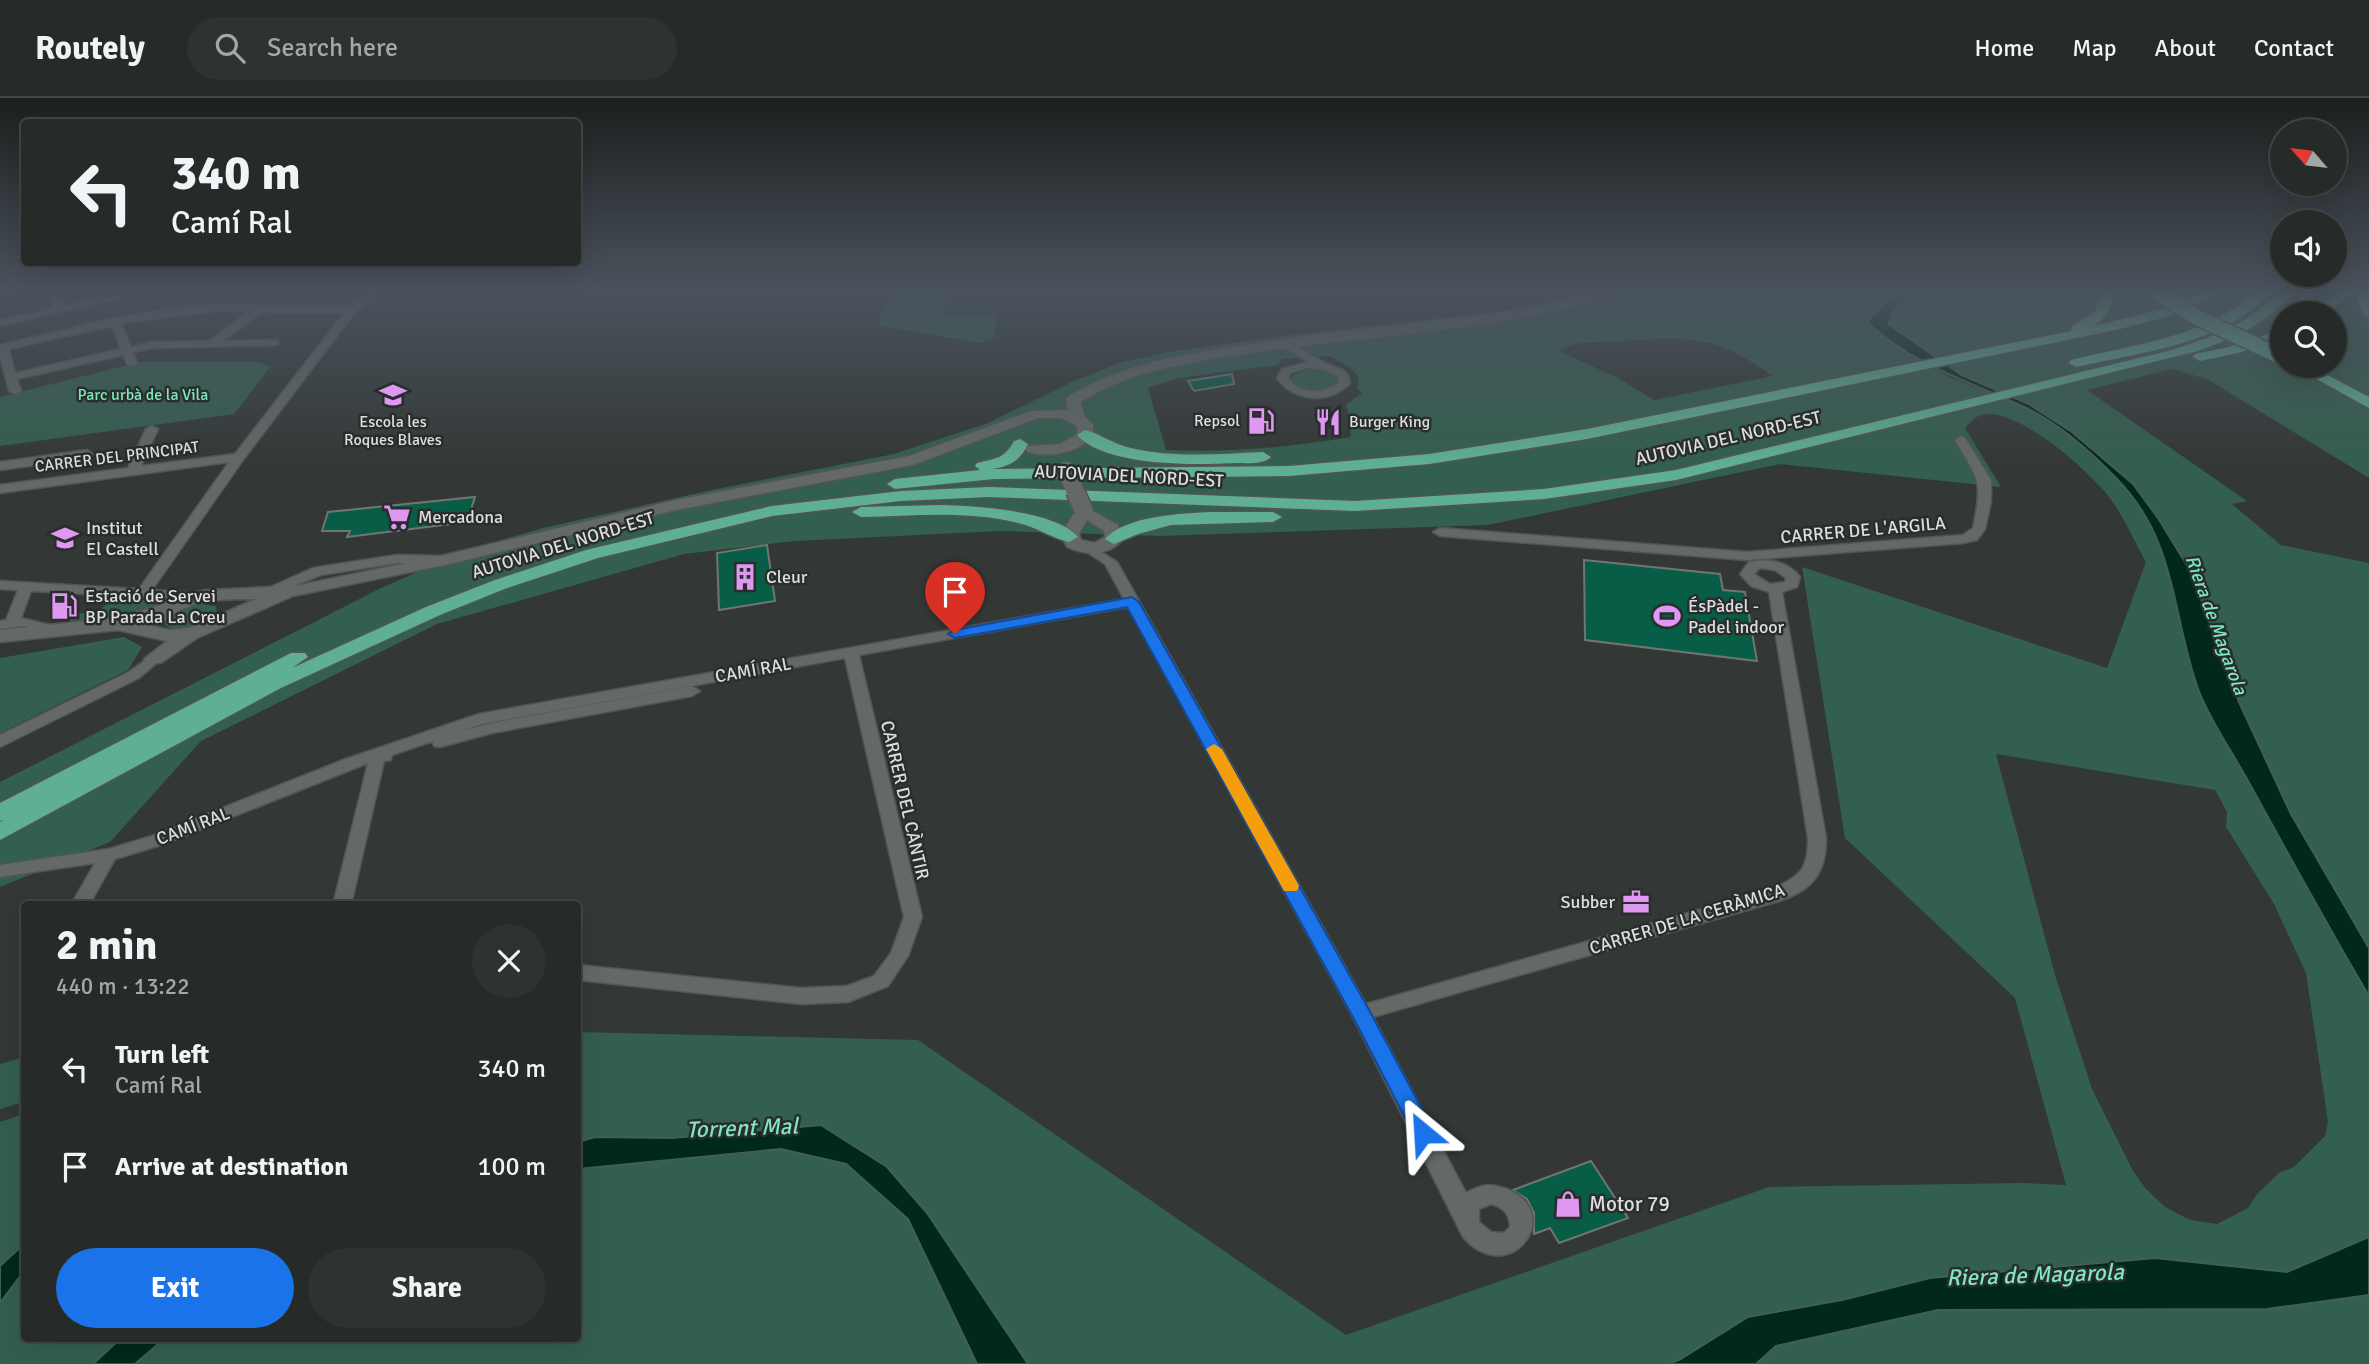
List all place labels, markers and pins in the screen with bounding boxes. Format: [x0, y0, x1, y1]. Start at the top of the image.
school or university icon: Escola les Roques Blaves [378, 380, 408, 410]
fuel station icon: Repsol [1246, 406, 1276, 436]
restaurant icon: Burger King [1313, 407, 1343, 437]
place label: Repsol [1194, 411, 1240, 431]
place label: Escola les Roques Blaves [344, 412, 442, 450]
place label: Burger King [1349, 412, 1430, 432]
supermarket icon: Mercadona [382, 502, 412, 532]
place label: Mercadona [418, 506, 503, 528]
place label: Institut El Castell [86, 517, 159, 560]
school or university icon: Institut El Castell [50, 523, 80, 553]
building icon: Cleur [730, 562, 760, 592]
pin [925, 562, 985, 634]
place label: Cleur [766, 566, 808, 588]
place label: Estació de Servei BP Parada La Creu [85, 585, 226, 628]
fuel station icon: Estació de Servei BP Parada La Creu [49, 591, 79, 621]
place label: ÉsPàdel - Padel indoor [1688, 595, 1785, 638]
sports icon: ÉsPàdel - Padel indoor [1652, 601, 1682, 631]
office icon: Subber [1621, 887, 1651, 917]
place label: Subber [1561, 891, 1615, 913]
shop icon: Motor 79 [1553, 1189, 1583, 1219]
place label: Motor 79 [1589, 1191, 1670, 1217]

